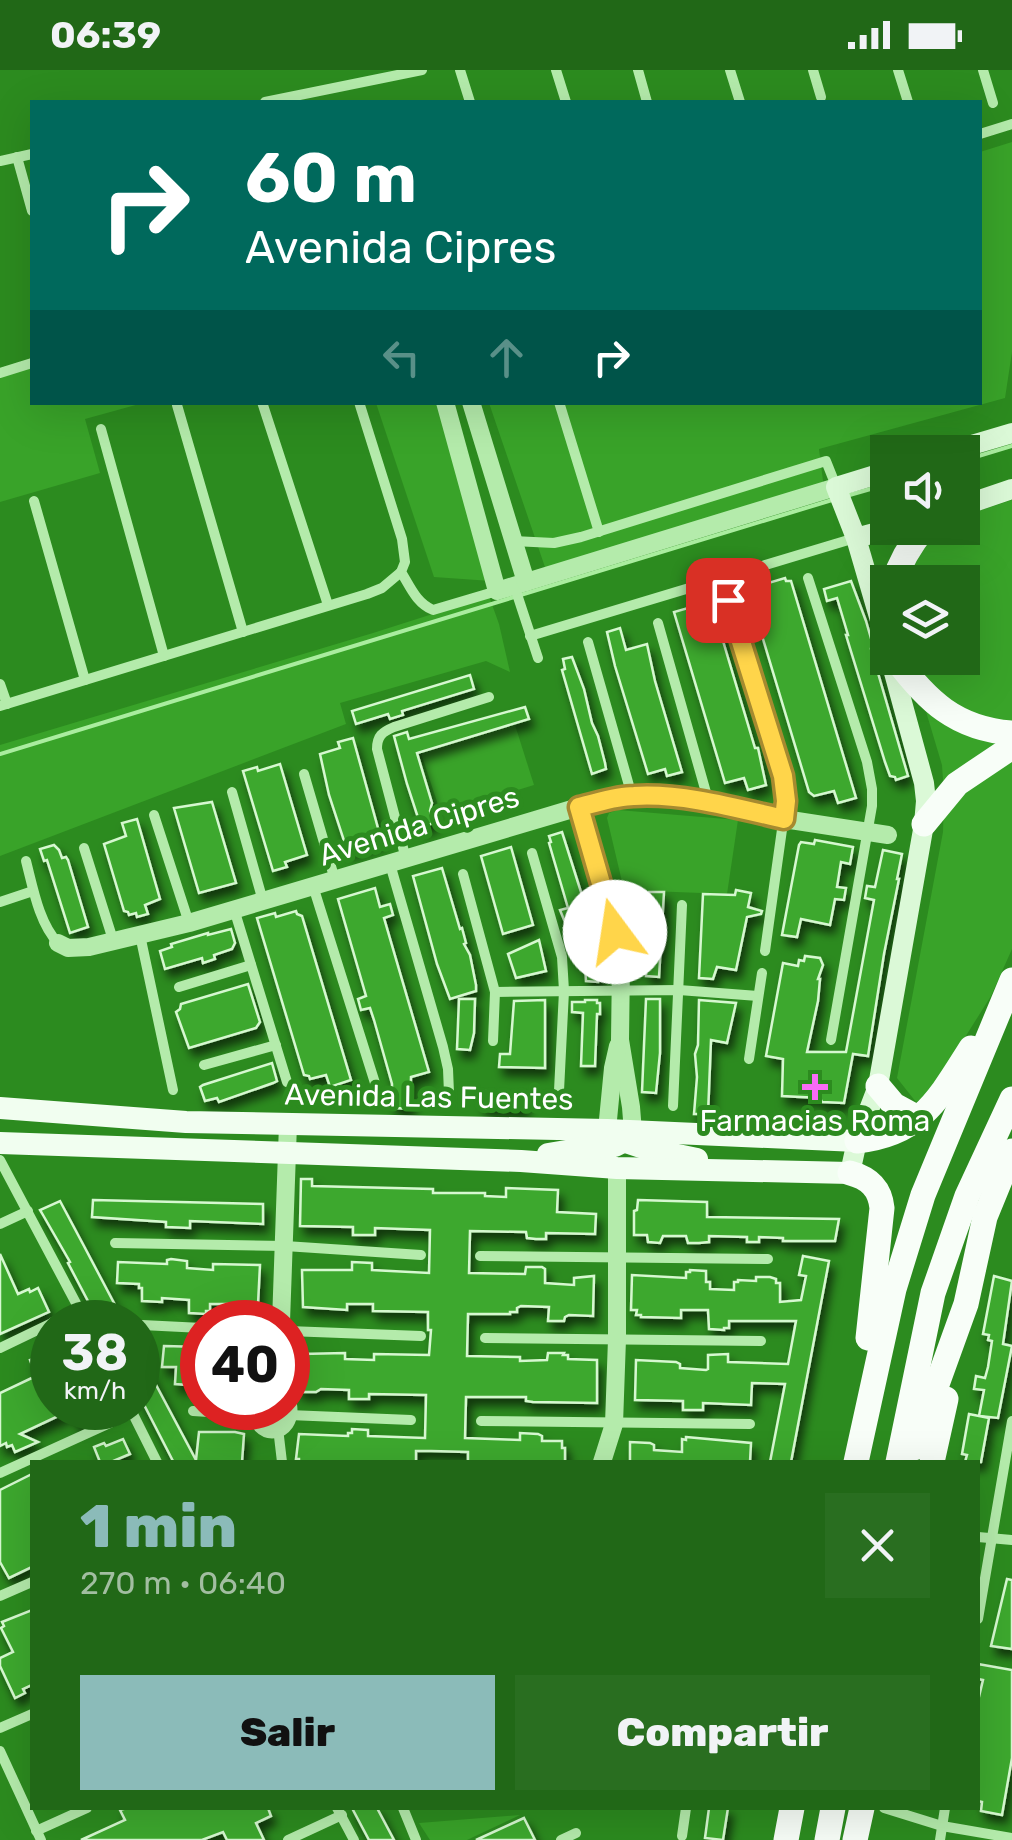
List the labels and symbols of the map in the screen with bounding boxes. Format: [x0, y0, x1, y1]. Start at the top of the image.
pin [686, 558, 771, 643]
street label: Avenida Cipres [314, 778, 524, 874]
position arrow [563, 880, 667, 984]
street label: Avenida Las Fuentes [284, 1076, 574, 1118]
marker: Farmacias Roma [804, 1076, 826, 1098]
place label: Farmacias Roma [700, 1103, 930, 1139]
speed limit sign: 40 [180, 1300, 310, 1430]

